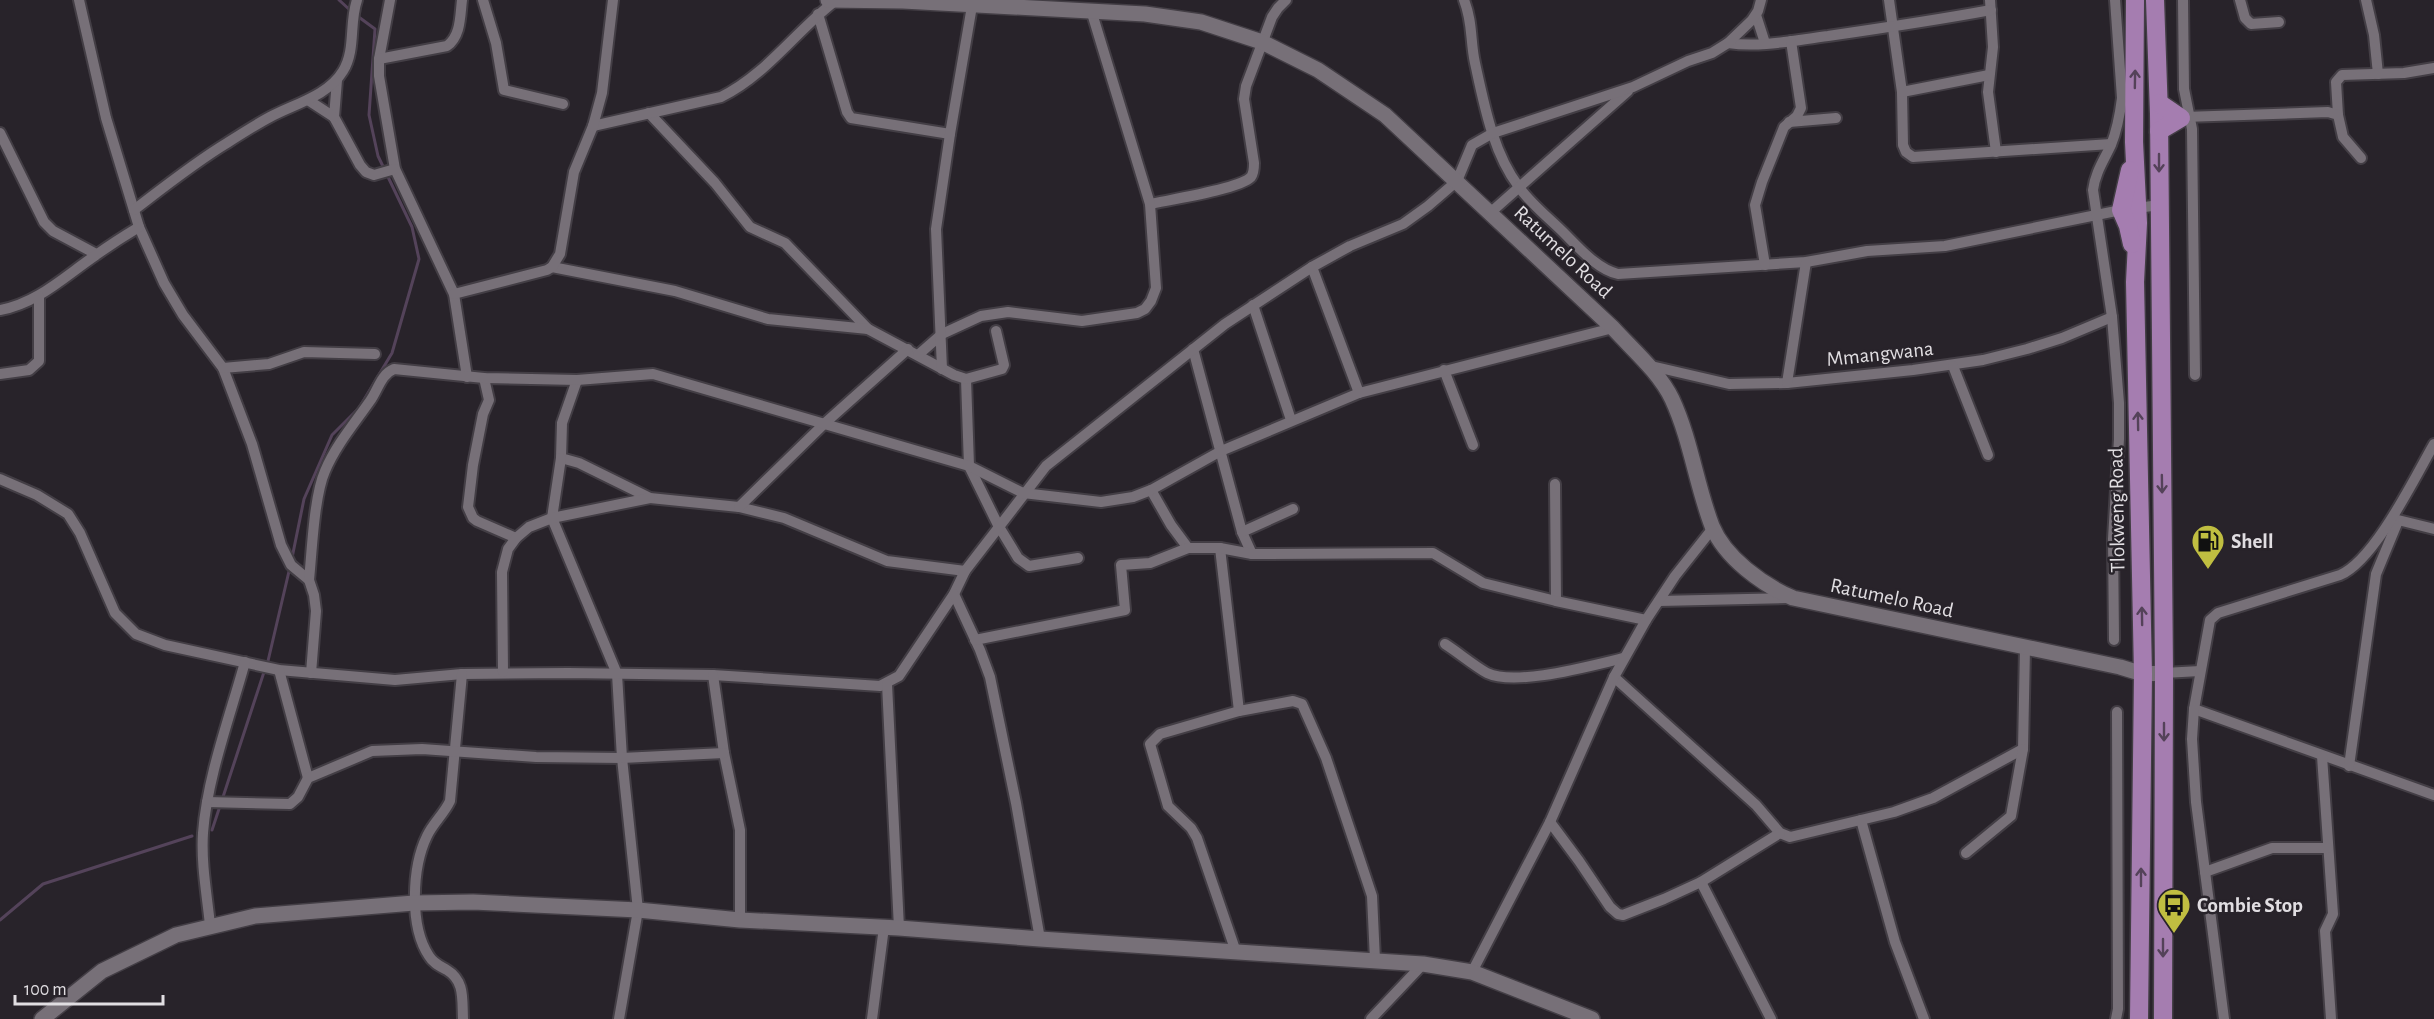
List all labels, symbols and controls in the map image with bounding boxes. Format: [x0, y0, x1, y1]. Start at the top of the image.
one-way arrow [2129, 69, 2141, 89]
one-way arrow [2153, 153, 2165, 173]
street label: Ratumelo Road [1510, 202, 1616, 303]
street label: Mmangwana [1825, 338, 1935, 370]
one-way arrow [2132, 411, 2144, 431]
street label: Tlokweng Road [2105, 447, 2129, 573]
one-way arrow [2156, 474, 2167, 494]
fuel station icon: Shell [2190, 523, 2226, 570]
place label: Shell [2231, 531, 2273, 552]
street label: Ratumelo Road [1829, 575, 1956, 621]
one-way arrow [2136, 606, 2147, 626]
one-way arrow [2158, 721, 2170, 741]
one-way arrow [2135, 867, 2147, 887]
bus stop icon: Combie Stop [2156, 887, 2192, 934]
place label: Combie Stop [2197, 895, 2303, 916]
one-way arrow [2157, 937, 2169, 957]
scale bar [15, 968, 164, 1006]
text: 100 m [24, 981, 67, 999]

